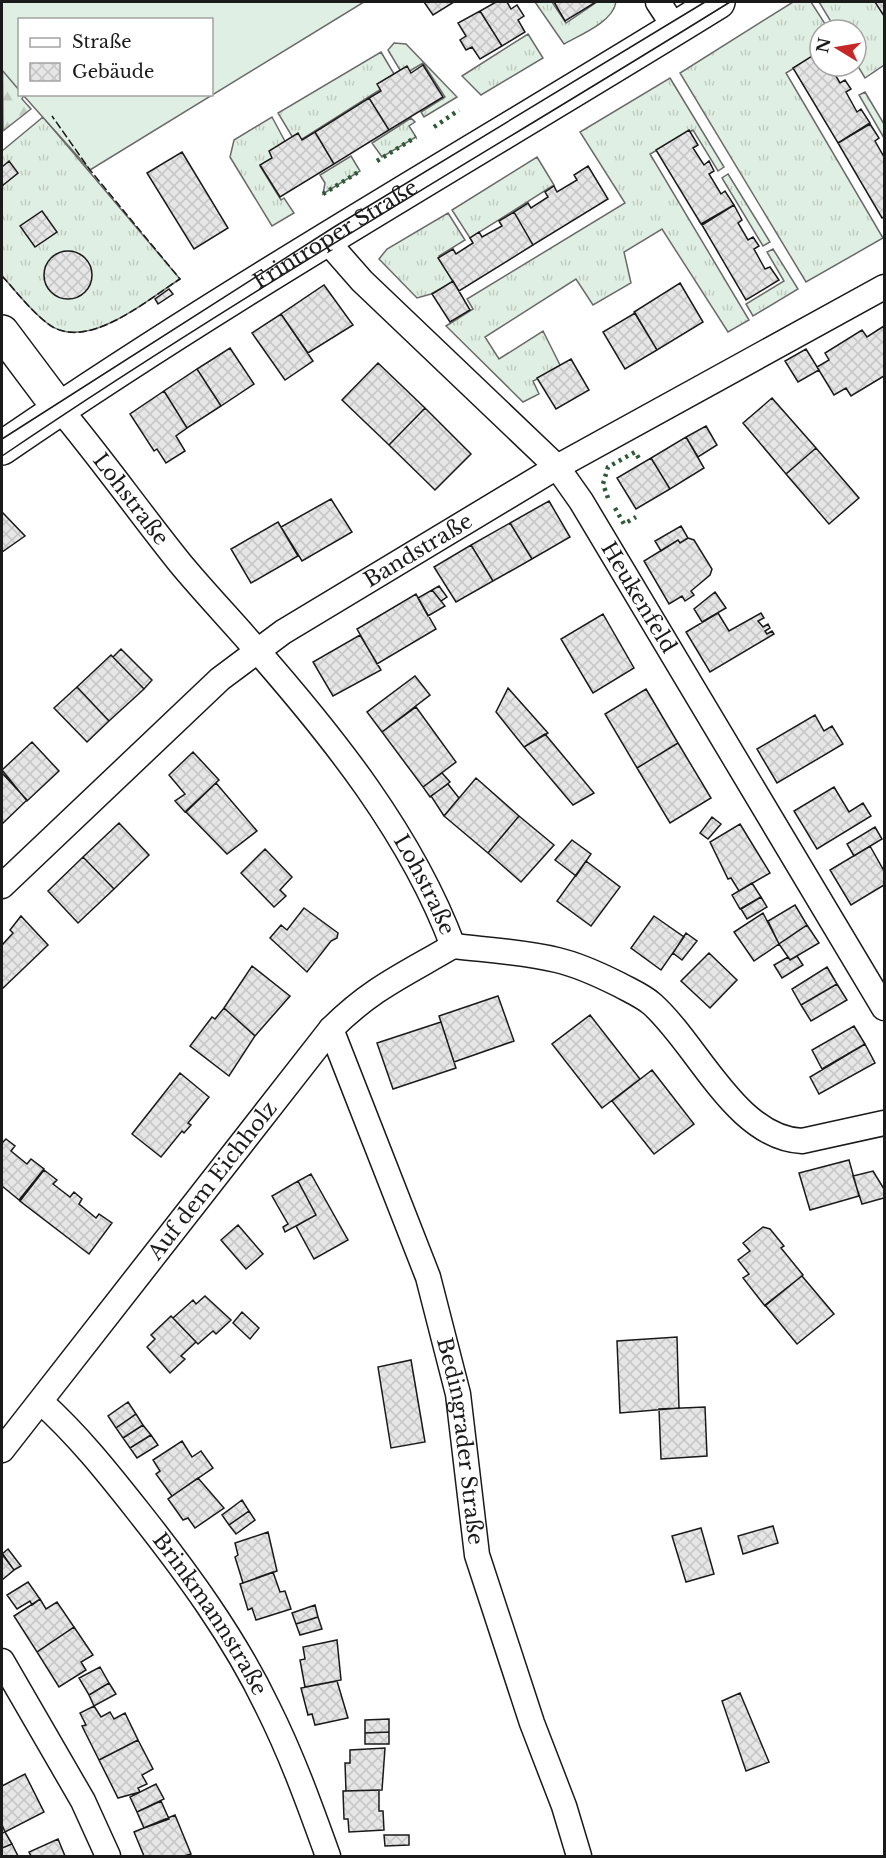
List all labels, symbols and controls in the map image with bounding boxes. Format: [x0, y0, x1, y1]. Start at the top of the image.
legend [18, 18, 213, 96]
north arrow [808, 18, 868, 78]
text: Straße [72, 31, 132, 53]
text: N [812, 36, 835, 54]
text: Gebäude [72, 61, 154, 83]
street label: Frintroper Straße [248, 174, 422, 295]
street label: Lohstraße [87, 448, 174, 551]
street label: Bandstraße [359, 508, 477, 593]
street label: Heukenfeld [595, 537, 682, 658]
street label: Lohstraße [388, 830, 460, 939]
street label: Auf dem Eichholz [142, 1096, 283, 1266]
street label: Bedingrader Straße [431, 1335, 489, 1546]
street label: Brinkmannstraße [147, 1528, 273, 1700]

